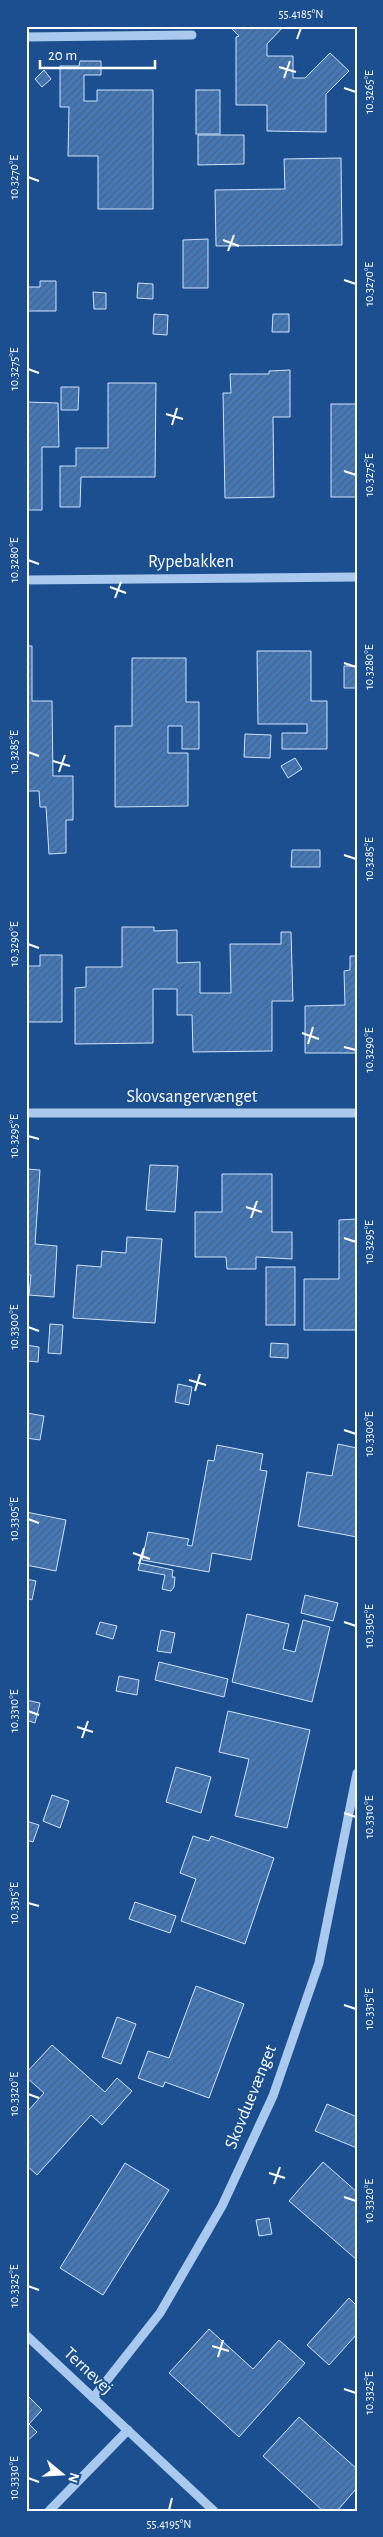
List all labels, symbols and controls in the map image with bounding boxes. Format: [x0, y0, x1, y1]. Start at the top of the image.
text: 55.4185°N [278, 8, 324, 20]
scale bar [40, 38, 155, 70]
text: 20 m [48, 48, 77, 63]
text: 10.3265°E [363, 70, 375, 114]
text: 10.3270°E [8, 155, 20, 199]
text: 10.3270°E [363, 262, 375, 306]
text: 10.3275°E [8, 347, 20, 390]
text: 10.3275°E [363, 453, 375, 496]
text: 10.3280°E [8, 537, 20, 582]
street label: Rypebakken [148, 553, 234, 571]
text: 10.3280°E [363, 644, 375, 689]
text: 10.3285°E [8, 730, 20, 774]
text: 10.3285°E [363, 837, 375, 881]
text: 10.3290°E [8, 921, 20, 966]
text: 10.3290°E [363, 1027, 375, 1072]
street label: Skovsangervænget [126, 1088, 258, 1106]
text: 10.3295°E [8, 1114, 20, 1158]
text: 10.3295°E [363, 1220, 375, 1264]
text: 10.3300°E [8, 1304, 20, 1350]
text: 10.3300°E [363, 1411, 375, 1457]
text: 10.3305°E [8, 1497, 20, 1541]
text: 10.3305°E [363, 1604, 375, 1648]
text: 10.3310°E [8, 1689, 20, 1732]
text: 10.3310°E [363, 1795, 375, 1838]
text: 10.3315°E [8, 1882, 20, 1924]
text: 10.3315°E [363, 1988, 375, 2030]
street label: Skovduevænget [222, 2042, 280, 2152]
text: 10.3320°E [8, 2072, 20, 2116]
text: 10.3320°E [363, 2179, 375, 2223]
text: 10.3325°E [8, 2264, 20, 2307]
street label: Ternevej [60, 2344, 116, 2398]
text: 10.3325°E [363, 2371, 375, 2414]
north arrow [38, 2450, 88, 2500]
text: 10.3330°E [8, 2456, 20, 2500]
text: N [65, 2471, 82, 2485]
text: 55.4195°N [146, 2518, 192, 2530]

